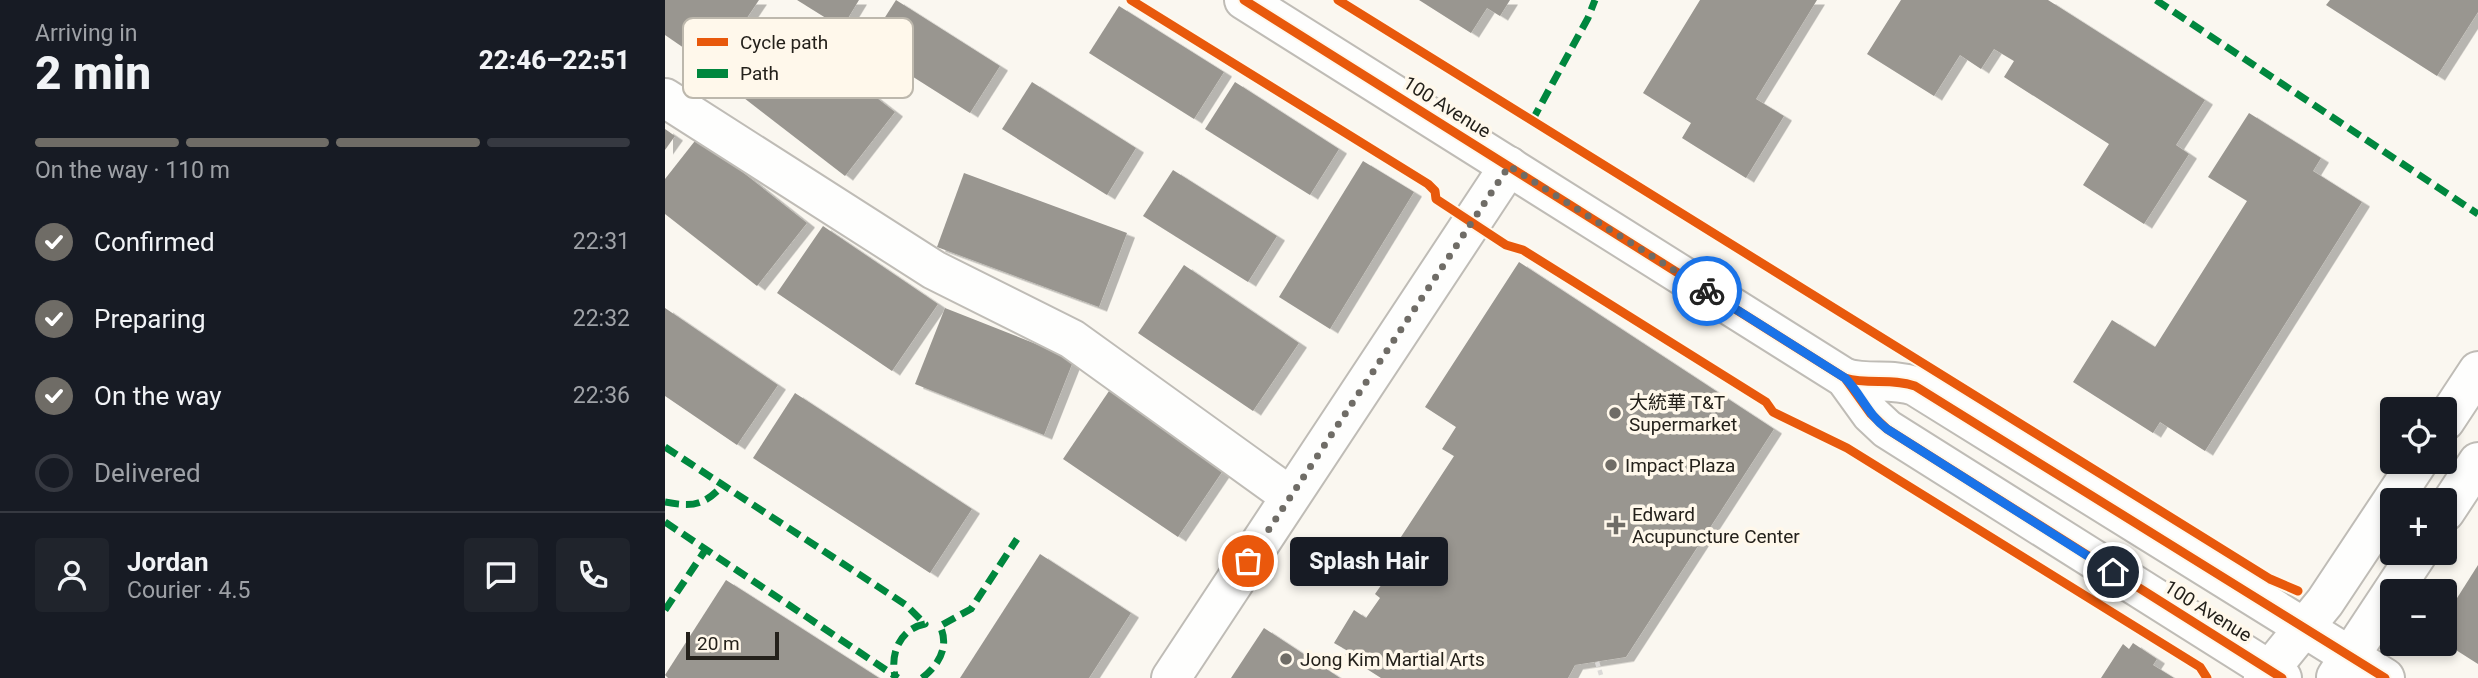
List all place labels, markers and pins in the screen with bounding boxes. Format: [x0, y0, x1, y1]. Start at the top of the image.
place label: 大統華 T&T Supermarket [1629, 391, 1737, 436]
marker: 大統華 T&T Supermarket [1607, 405, 1623, 421]
place label: Impact Plaza [1625, 454, 1735, 477]
marker: Impact Plaza [1603, 457, 1619, 473]
place label: Edward Acupuncture Center [1632, 503, 1800, 548]
marker: Edward Acupuncture Center [1606, 515, 1626, 535]
pin [1218, 531, 1278, 591]
callout: Splash Hair [1290, 536, 1447, 586]
pin [2083, 542, 2143, 602]
place label: Jong Kim Martial Arts [1300, 648, 1485, 671]
marker: Jong Kim Martial Arts [1278, 651, 1294, 667]

